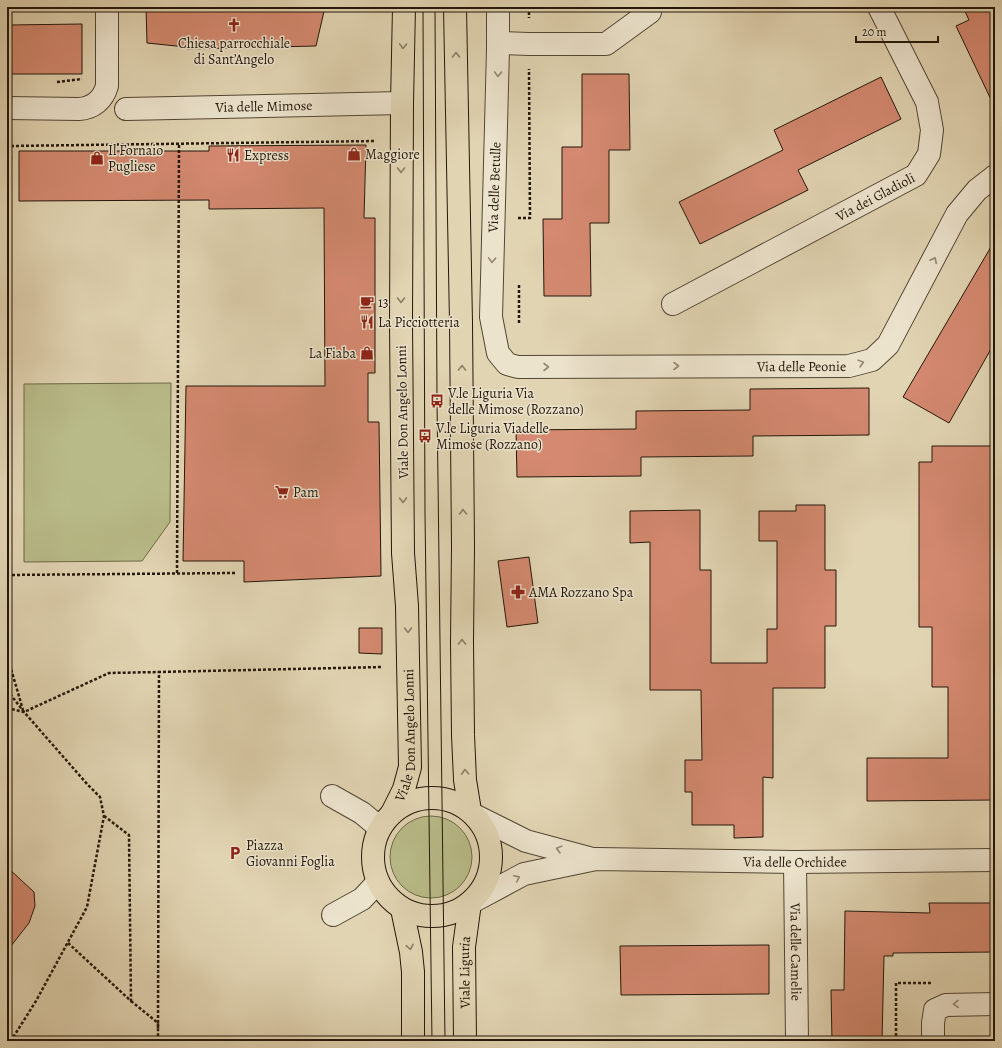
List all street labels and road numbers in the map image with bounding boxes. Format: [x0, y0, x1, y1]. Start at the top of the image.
street label: Via delle Mimose [214, 96, 313, 117]
street label: Via delle Betulle [483, 141, 506, 234]
street label: Via dei Gladioli [832, 168, 918, 226]
street label: Viale Don Angelo Lonni [392, 345, 413, 480]
street label: Via delle Peonie [756, 357, 846, 376]
street label: Viale Don Angelo Lonni [390, 669, 420, 806]
street label: Via delle Orchidee [742, 852, 847, 872]
street label: Via delle Camelie [785, 902, 806, 1001]
street label: Viale Liguria [455, 934, 475, 1009]

